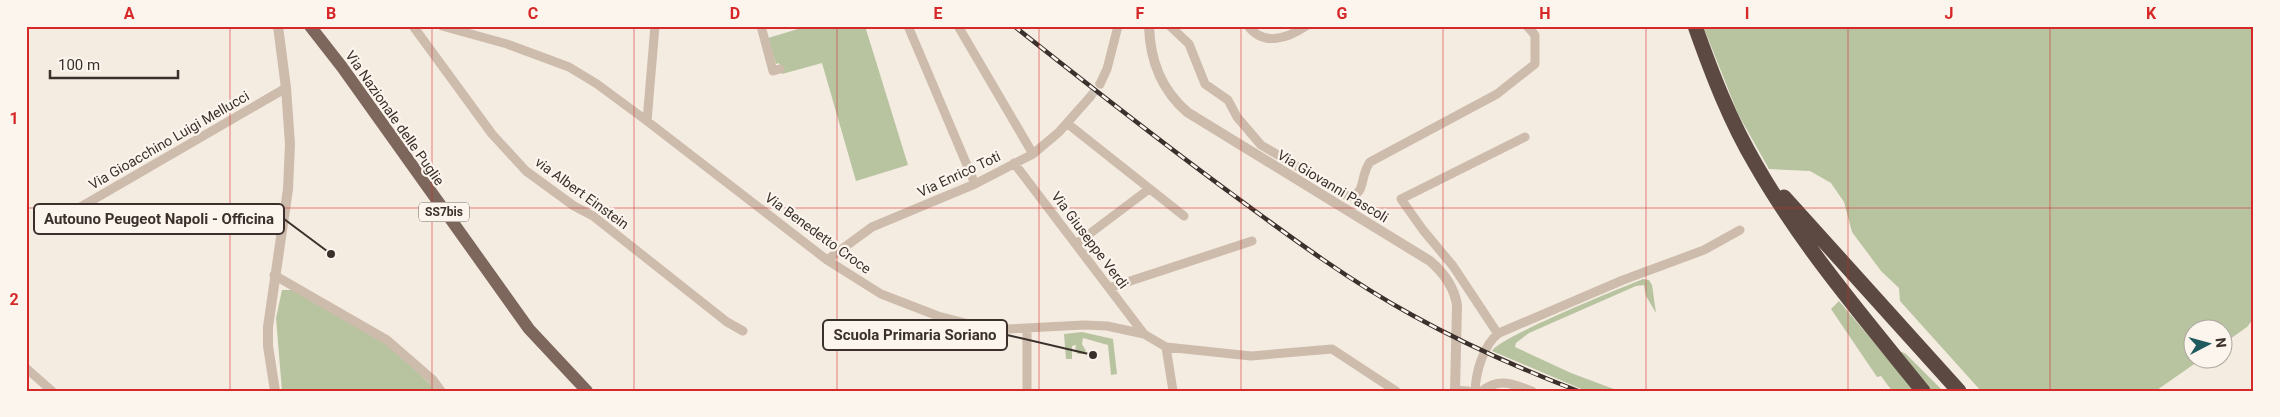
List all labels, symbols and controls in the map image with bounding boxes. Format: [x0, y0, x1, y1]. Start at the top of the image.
text: A [124, 4, 135, 23]
text: B [326, 4, 336, 23]
text: C [528, 4, 538, 23]
text: D [730, 4, 740, 23]
text: E [934, 4, 943, 23]
text: F [1136, 4, 1145, 23]
text: G [1337, 4, 1348, 23]
text: H [1539, 4, 1551, 23]
text: I [1745, 4, 1749, 23]
text: J [1945, 4, 1953, 23]
text: K [2146, 4, 2157, 23]
scale bar [50, 48, 178, 80]
street label: Via Nazionale delle Puglie [342, 48, 448, 188]
text: 100 m [58, 56, 100, 74]
street label: Via Gioacchino Luigi Mellucci [86, 88, 252, 192]
text: 1 [9, 109, 19, 128]
street label: Via Giovanni Pascoli [1275, 147, 1391, 225]
street label: Via Enrico Toti [915, 148, 1003, 200]
street label: via Albert Einstein [532, 154, 632, 232]
street label: Via Giuseppe Verdi [1048, 188, 1132, 292]
street label: Via Benedetto Croce [762, 189, 874, 277]
road number: SS7bis [419, 202, 469, 222]
callout: Autouno Peugeot Napoli - Officina [34, 204, 284, 234]
text: Autouno Peugeot Napoli - Officina [44, 210, 274, 228]
text: 2 [9, 290, 19, 309]
callout: Scuola Primaria Soriano [823, 320, 1007, 350]
north arrow [2182, 320, 2232, 370]
text: Scuola Primaria Soriano [833, 326, 997, 344]
text: N [2212, 337, 2229, 348]

